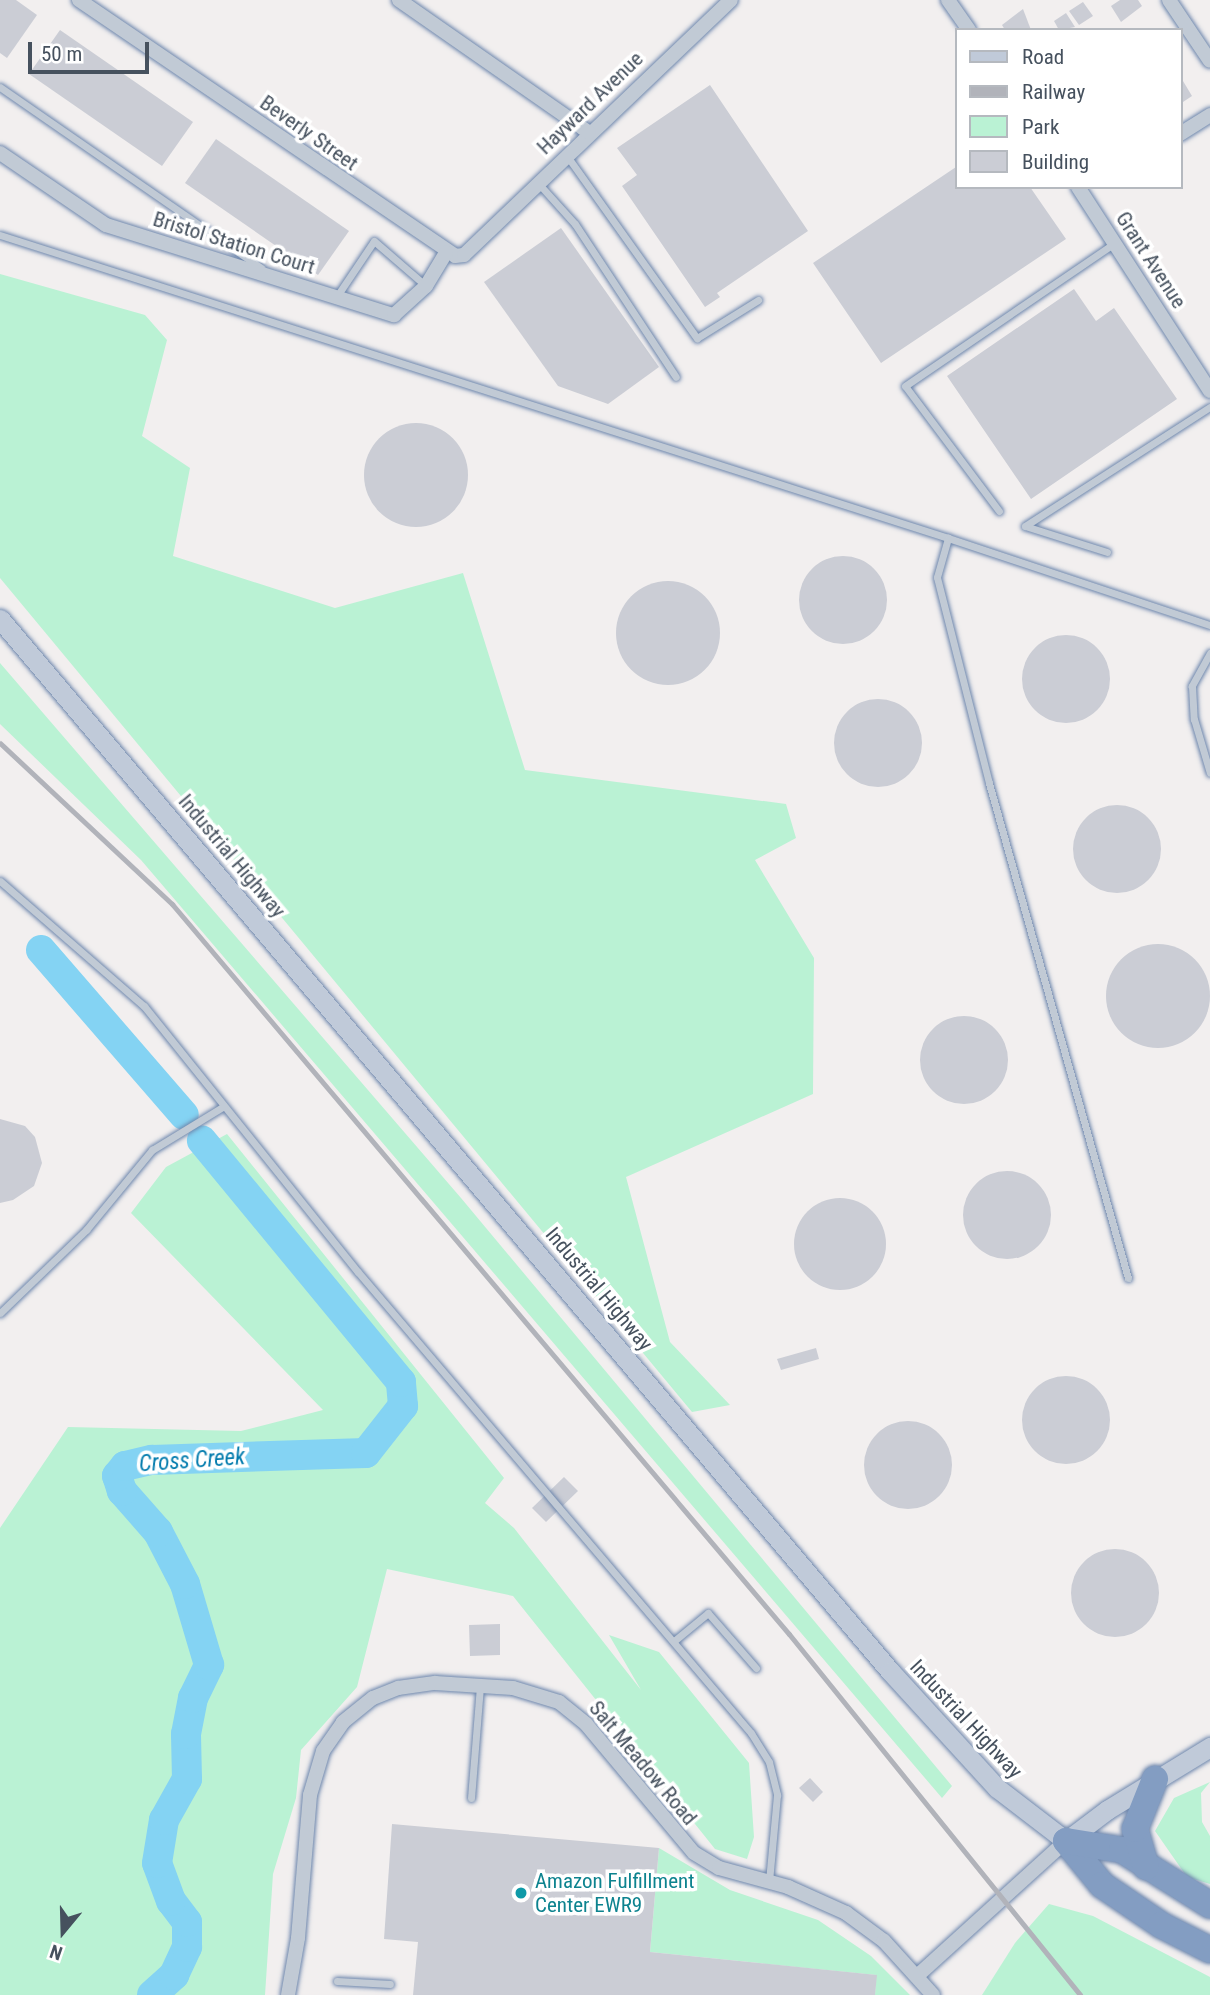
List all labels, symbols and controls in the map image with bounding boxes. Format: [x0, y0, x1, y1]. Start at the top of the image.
scale bar [32, 28, 152, 72]
legend [954, 28, 1182, 189]
text: 50 m [41, 42, 82, 66]
text: Road [1022, 45, 1064, 69]
street label: Hayward Avenue [532, 46, 648, 160]
text: Railway [1022, 80, 1085, 104]
street label: Beverly Street [255, 90, 363, 176]
text: Park [1022, 115, 1059, 139]
text: Building [1022, 150, 1089, 174]
street label: Bristol Station Court [150, 206, 318, 280]
street label: Grant Avenue [1110, 207, 1192, 313]
street label: Industrial Highway [173, 789, 291, 923]
street label: Industrial Highway [540, 1222, 658, 1356]
water label: Cross Creek [138, 1444, 246, 1478]
street label: Industrial Highway [904, 1654, 1028, 1784]
street label: Salt Meadow Road [584, 1696, 702, 1830]
place label: Amazon Fulfillment Center EWR9 [535, 1868, 694, 1918]
marker: Amazon Fulfillment Center EWR9 [513, 1885, 529, 1901]
north arrow [28, 1897, 98, 1967]
text: N [47, 1940, 65, 1965]

